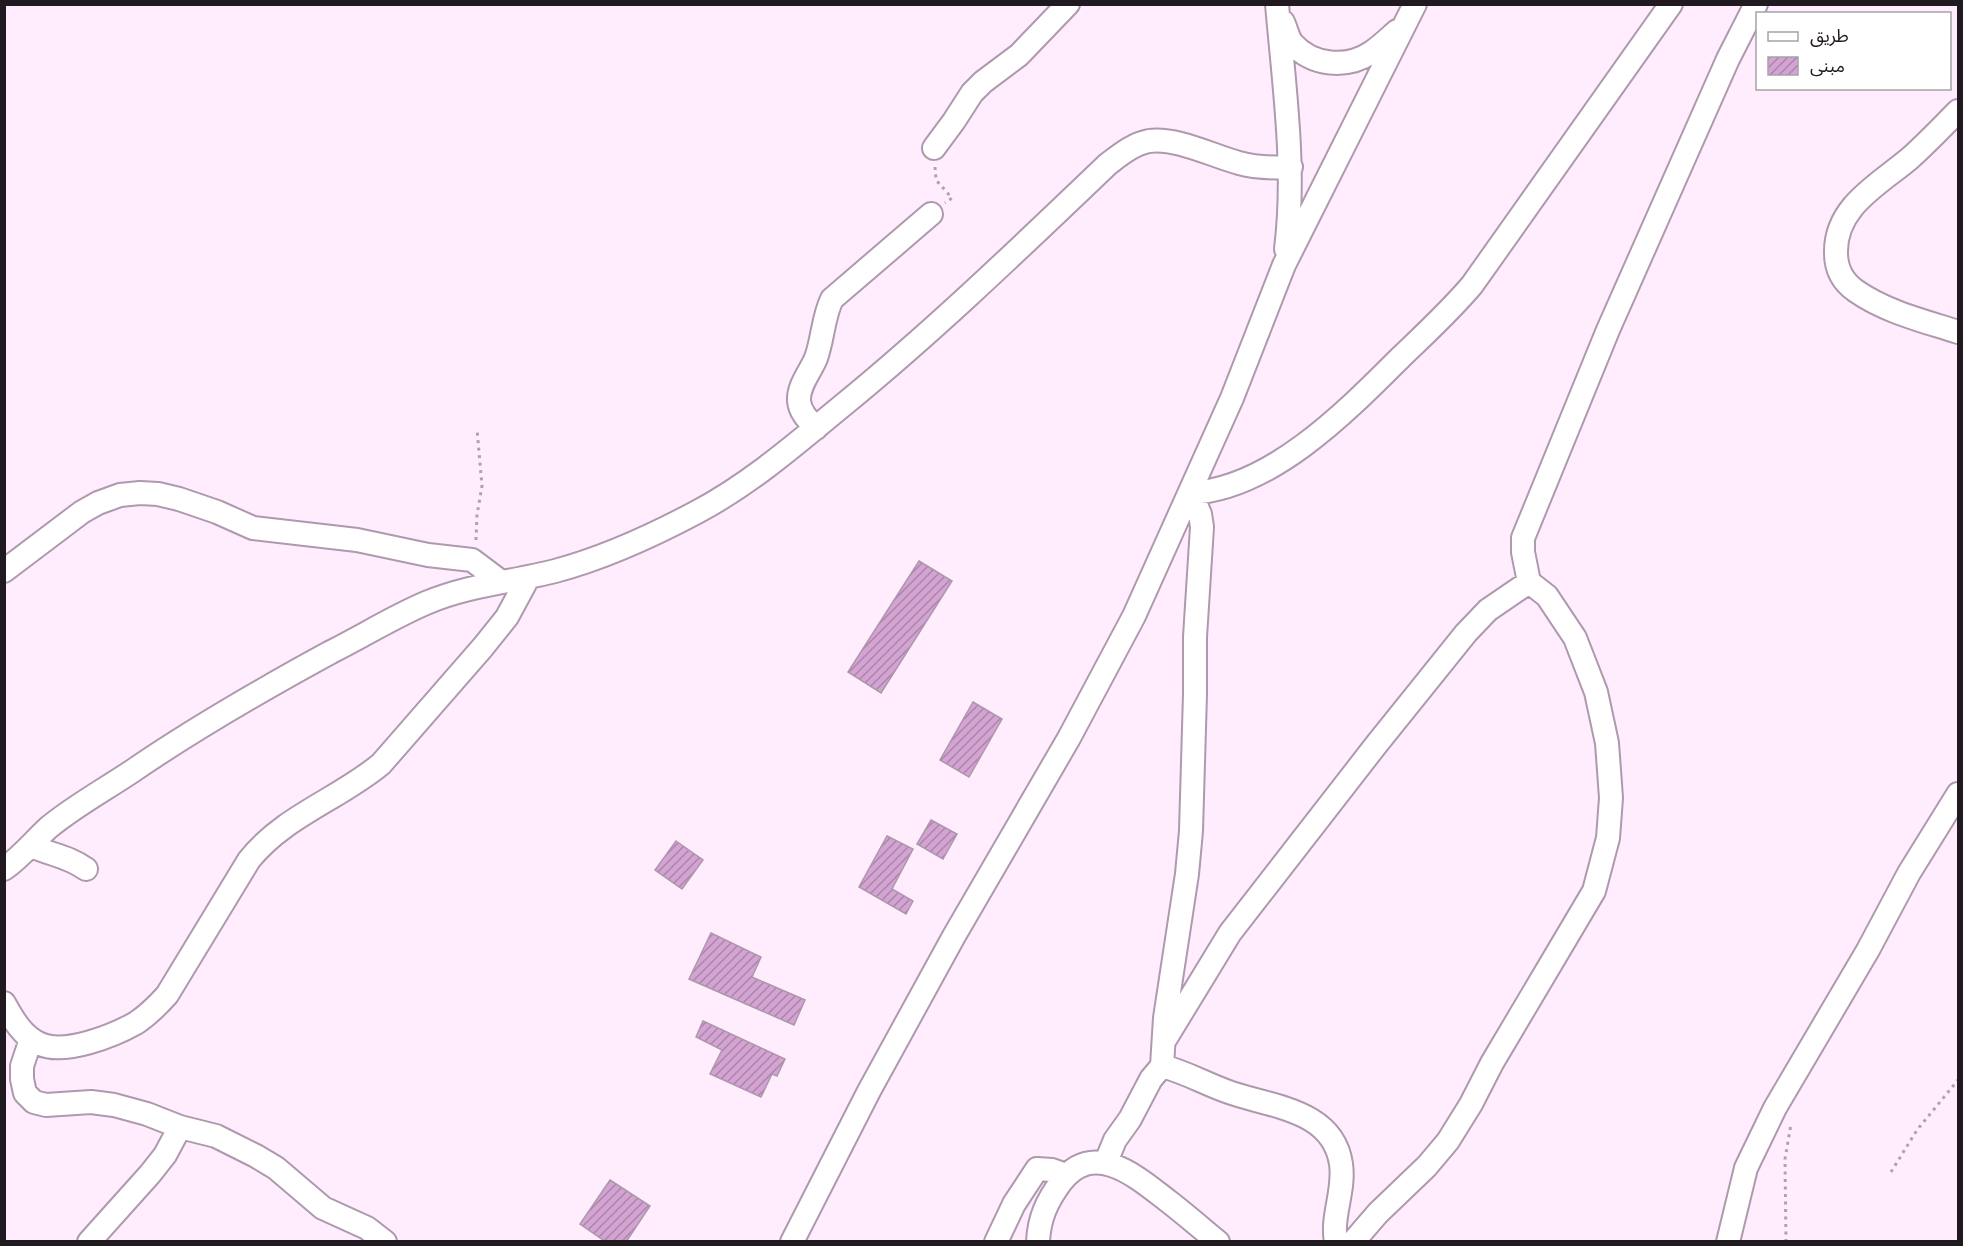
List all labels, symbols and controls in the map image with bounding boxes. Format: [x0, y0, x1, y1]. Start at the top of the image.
legend [1756, 12, 1951, 90]
text: طريق [1810, 25, 1849, 47]
text: مبنى [1810, 55, 1845, 77]

